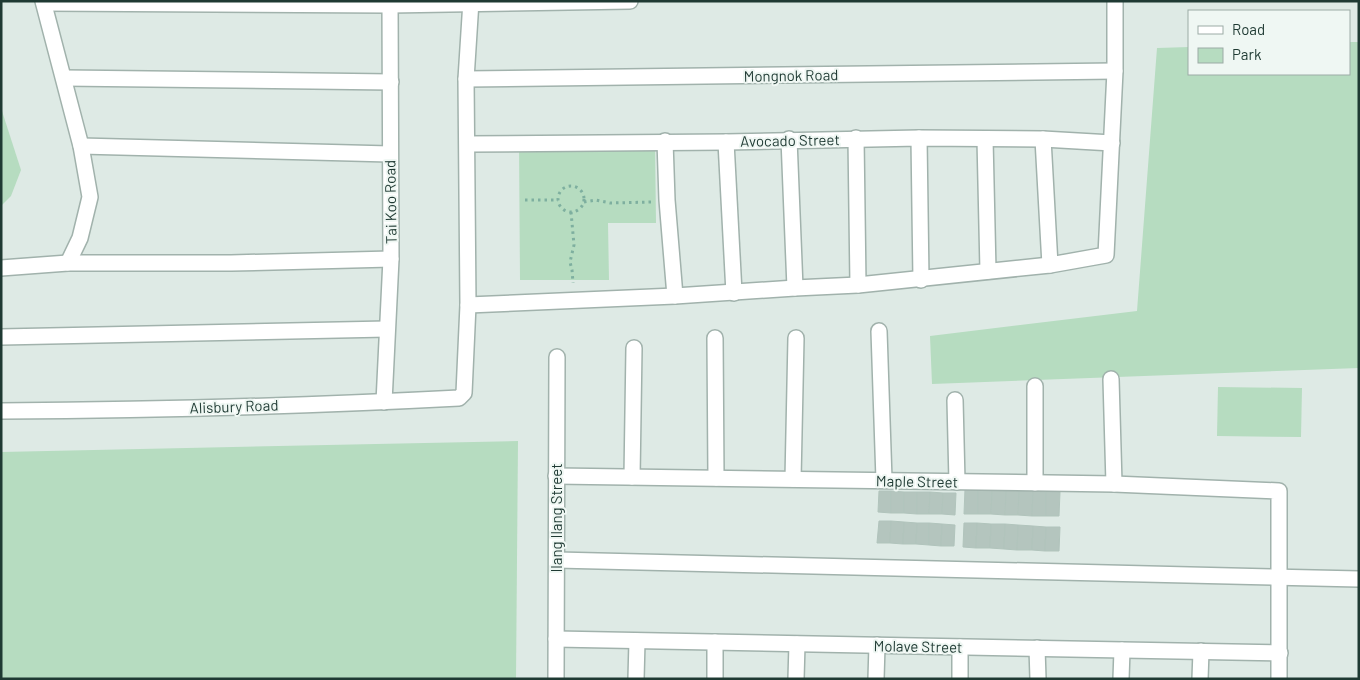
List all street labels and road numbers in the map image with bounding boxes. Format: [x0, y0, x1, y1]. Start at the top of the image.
street label: Mongnok Road [743, 65, 839, 85]
street label: Avocado Street [740, 130, 840, 150]
street label: Tai Koo Road [380, 160, 400, 244]
street label: Alisbury Road [189, 395, 279, 417]
street label: Ilang Ilang Street [547, 463, 565, 573]
street label: Maple Street [876, 471, 958, 491]
street label: Molave Street [873, 636, 963, 656]

